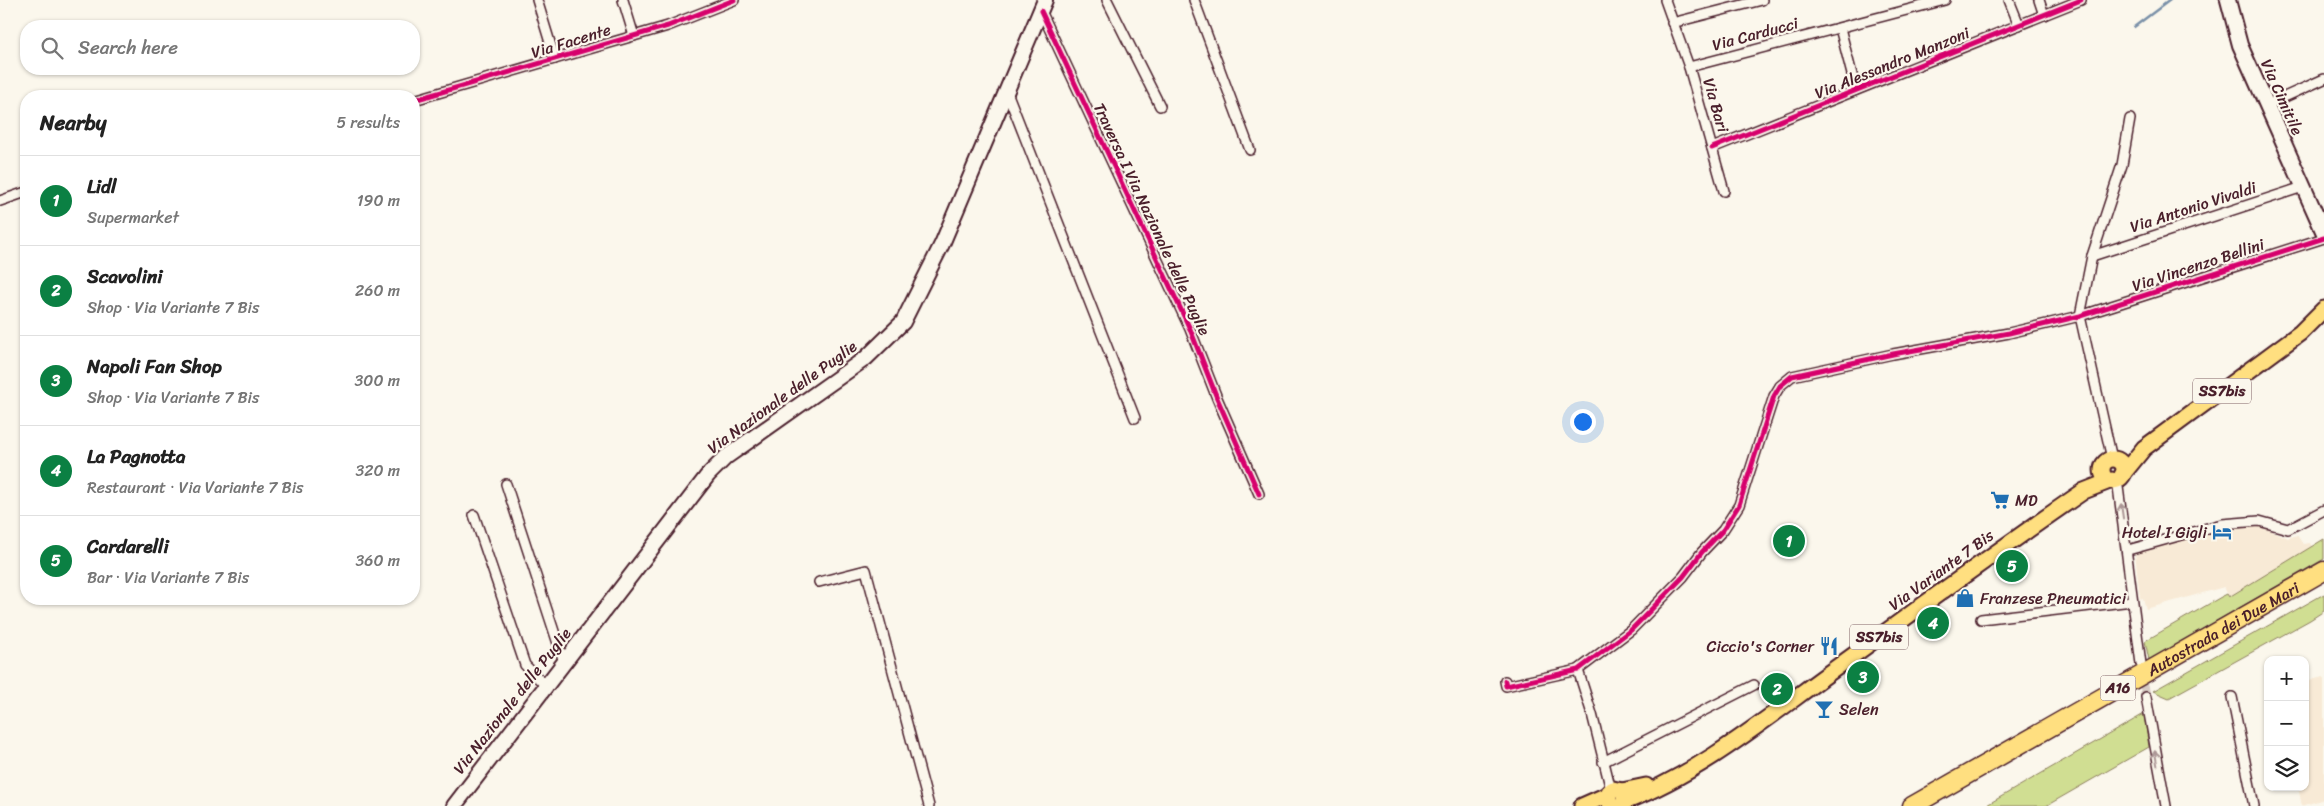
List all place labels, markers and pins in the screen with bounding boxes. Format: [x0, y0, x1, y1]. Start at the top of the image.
place label: MD [2015, 486, 2038, 515]
supermarket icon: MD [1989, 489, 2011, 511]
place label: Hotel I Gigli [2122, 518, 2208, 547]
hotel icon: Hotel I Gigli [2211, 521, 2233, 543]
pin: 1 [1773, 522, 1805, 560]
pin: 5 [1996, 547, 2028, 585]
place label: Franzese Pneumatici [1980, 584, 2127, 613]
shop icon: Franzese Pneumatici [1954, 587, 1976, 609]
pin: 4 [1917, 604, 1949, 642]
place label: Ciccio's Corner [1706, 632, 1815, 661]
restaurant icon: Ciccio's Corner [1818, 635, 1840, 657]
pin: 3 [1847, 658, 1879, 696]
pin: 2 [1761, 670, 1793, 708]
place label: Selen [1839, 695, 1879, 724]
bar icon: Selen [1813, 698, 1835, 720]

